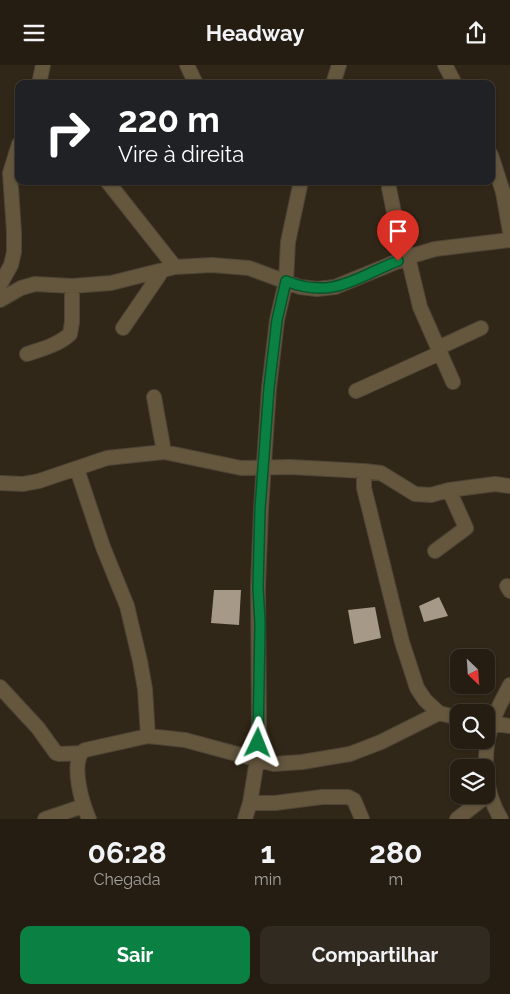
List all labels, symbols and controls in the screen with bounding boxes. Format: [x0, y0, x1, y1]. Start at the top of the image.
icon: menu [20, 19, 48, 47]
icon: share [462, 19, 490, 47]
text: Headway [206, 20, 304, 46]
text: 220 m [118, 99, 220, 140]
icon: right [35, 100, 100, 165]
text: Vire à direita [118, 141, 244, 167]
pin [377, 210, 419, 261]
icon: arrive [384, 217, 412, 245]
north arrow [450, 649, 495, 694]
map controls [450, 649, 495, 804]
button: search [450, 704, 495, 749]
position arrow [231, 716, 283, 768]
button: layers [450, 759, 495, 804]
text: 06:28 [87, 835, 167, 870]
text: 1 [260, 835, 275, 870]
text: 280 [369, 835, 423, 870]
text: Chegada [94, 870, 161, 889]
text: min [254, 870, 282, 889]
text: m [388, 870, 403, 889]
button: Sair [20, 926, 250, 984]
button: Compartilhar [260, 926, 490, 984]

